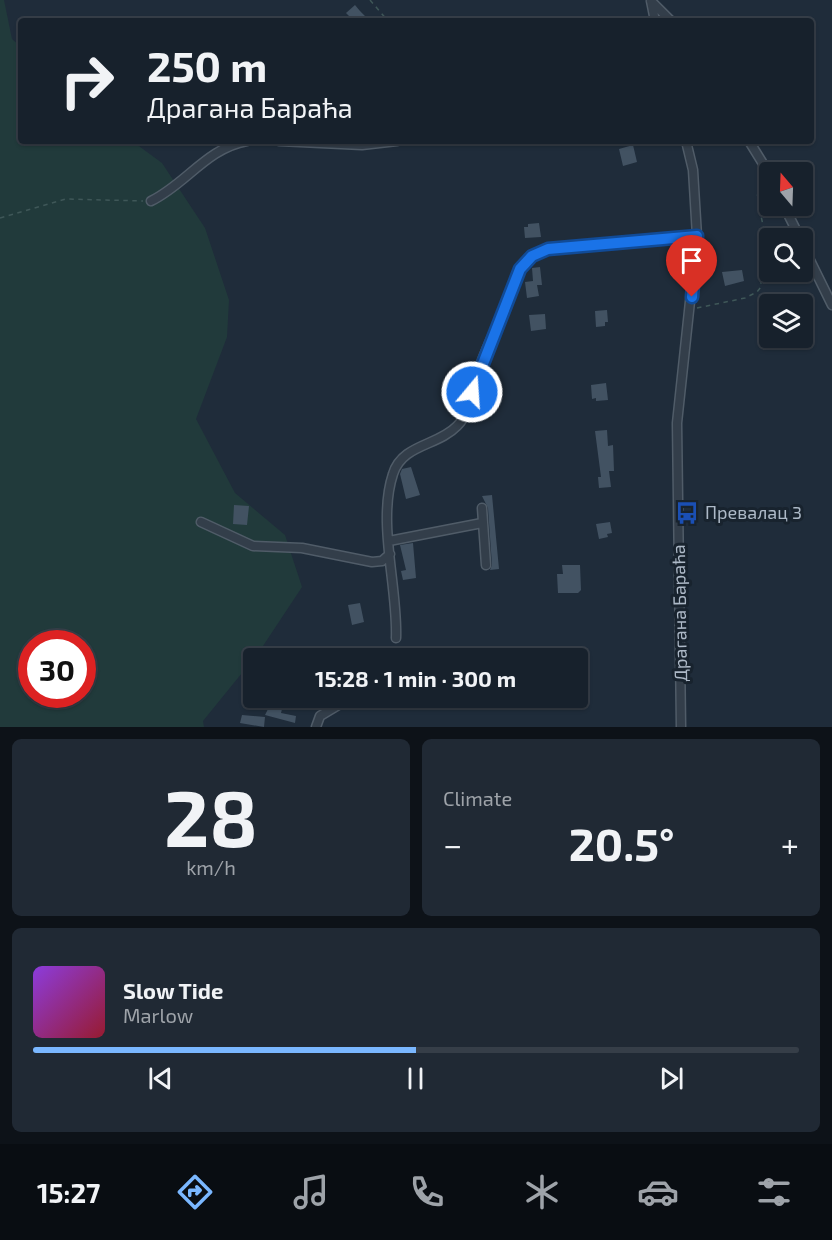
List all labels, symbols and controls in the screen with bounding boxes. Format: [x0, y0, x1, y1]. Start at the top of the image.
text: 250 m [147, 40, 267, 90]
icon: right [48, 42, 126, 120]
text: Драгана Бараћа [147, 91, 353, 123]
north arrow [759, 162, 813, 216]
map controls [759, 162, 813, 348]
button: search [759, 228, 813, 282]
pin [666, 235, 717, 297]
icon: arrive [675, 244, 708, 277]
button: layers [759, 294, 813, 348]
position arrow [440, 360, 504, 424]
bus stop icon: Превалац 3 [674, 500, 700, 526]
place label: Превалац 3 [705, 501, 802, 523]
street label: Драгана Бараћа [667, 544, 691, 682]
speed limit sign: 30 [18, 630, 96, 708]
text: 15:28 · 1 min · 300 m [315, 665, 516, 691]
text: 28 [164, 769, 258, 863]
text: Climate [443, 786, 512, 810]
text: 20.5° [569, 816, 674, 870]
text: − [443, 824, 462, 864]
text: + [781, 824, 799, 864]
text: km/h [186, 855, 236, 879]
text: Slow Tide [123, 977, 223, 1003]
text: Marlow [123, 1003, 193, 1027]
icon: previous [144, 1062, 177, 1095]
icon: pause [399, 1062, 432, 1095]
icon: next [655, 1062, 688, 1095]
icon: directions [174, 1171, 216, 1213]
icon: music [290, 1171, 332, 1213]
icon: phone [406, 1171, 448, 1213]
icon: climate [521, 1171, 563, 1213]
icon: car [637, 1171, 679, 1213]
icon: filters [753, 1171, 795, 1213]
text: 15:27 [37, 1176, 100, 1208]

